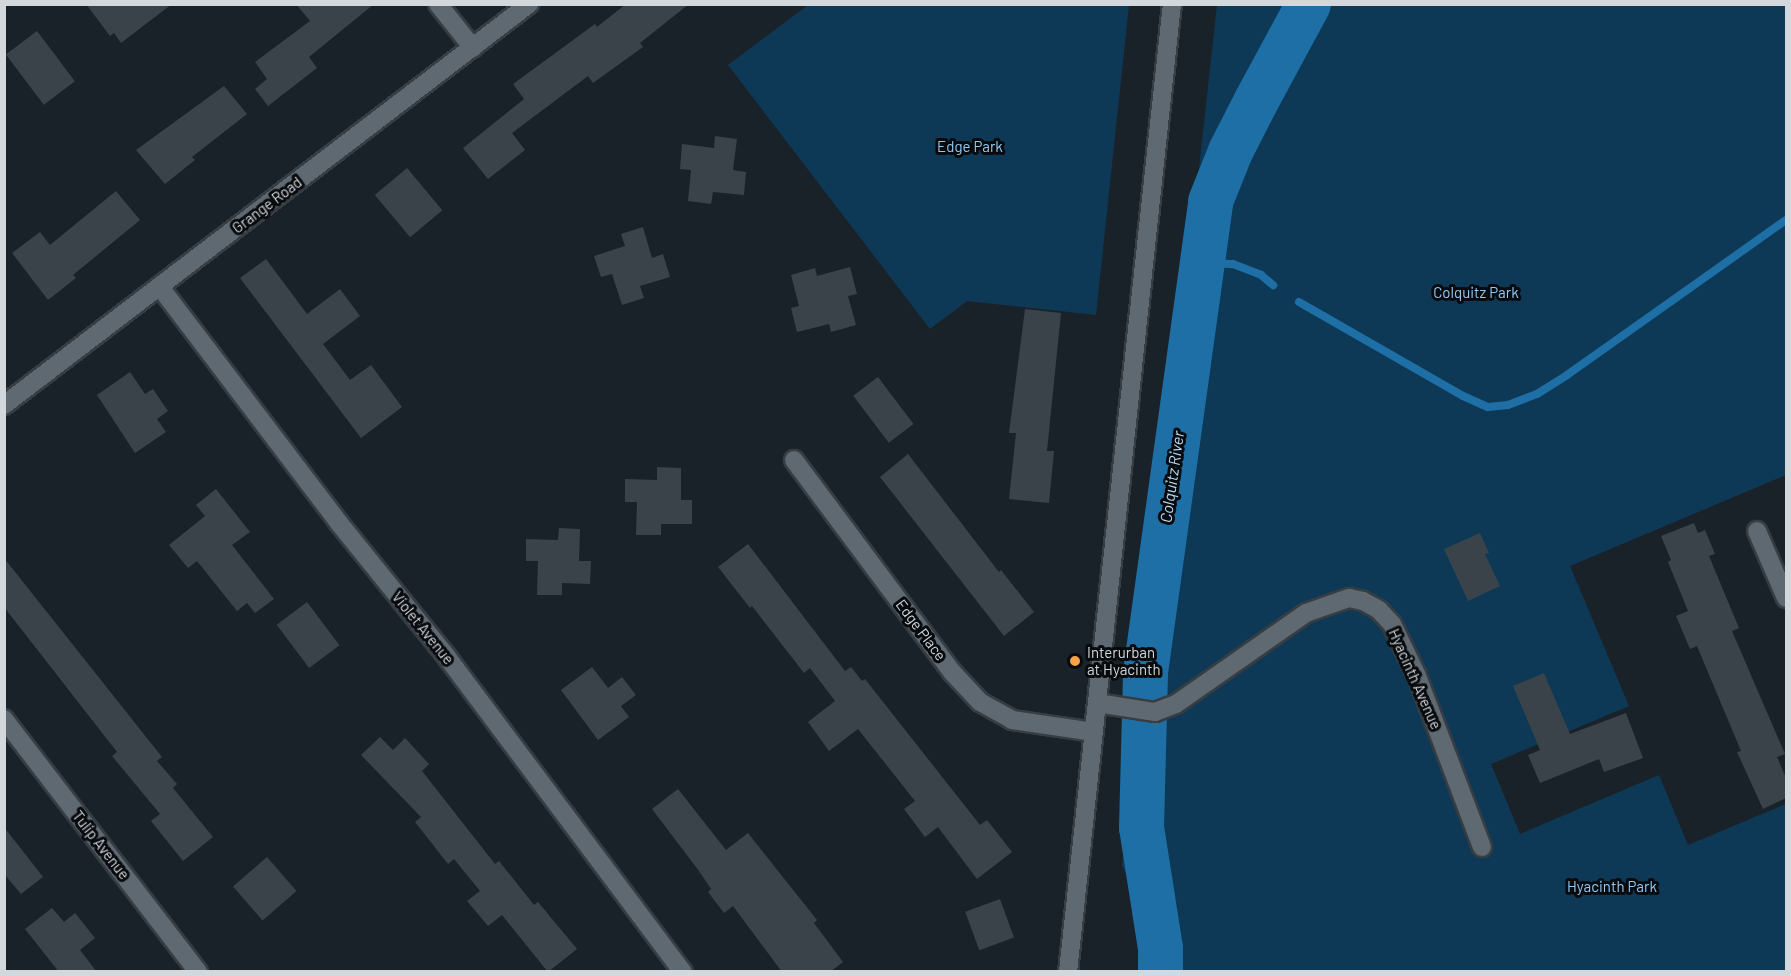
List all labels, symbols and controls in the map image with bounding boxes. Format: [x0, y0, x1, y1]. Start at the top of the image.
park label: Edge Park [937, 138, 1003, 156]
street label: Grange Road [229, 173, 305, 237]
park label: Colquitz Park [1433, 284, 1519, 302]
water label: Colquitz River [1156, 430, 1188, 524]
street label: Violet Avenue [388, 588, 458, 668]
street label: Edge Place [892, 596, 950, 664]
street label: Hyacinth Avenue [1385, 626, 1445, 732]
place label: Interurban at Hyacinth [1087, 643, 1161, 678]
marker: Interurban at Hyacinth [1068, 654, 1082, 668]
street label: Tulip Avenue [69, 807, 133, 883]
park label: Hyacinth Park [1567, 878, 1657, 896]

